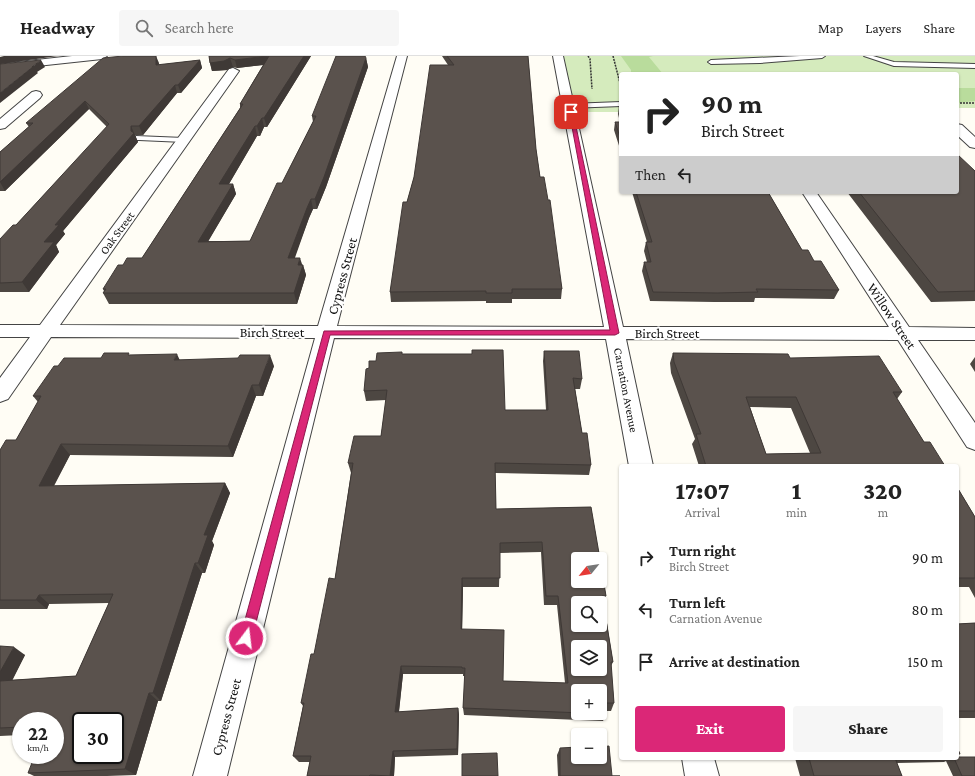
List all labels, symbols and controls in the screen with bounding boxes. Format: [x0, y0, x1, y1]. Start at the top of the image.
search box [119, 10, 399, 46]
text: Headway [20, 17, 95, 38]
icon: search [133, 17, 155, 39]
text: Search here [165, 20, 234, 36]
text: Map [818, 20, 843, 36]
text: Layers [865, 20, 902, 36]
text: Share [924, 20, 955, 36]
icon: right [635, 88, 687, 140]
text: 90 m [701, 88, 762, 119]
pin [554, 95, 588, 129]
icon: arrive [560, 101, 582, 123]
text: Birch Street [701, 121, 784, 141]
icon: left [674, 164, 696, 186]
text: Then [635, 167, 666, 183]
street label: Oak Street [97, 208, 138, 257]
street label: Cypress Street [324, 235, 360, 316]
street label: Willow Street [864, 280, 920, 352]
street label: Birch Street [240, 324, 305, 340]
street label: Birch Street [635, 325, 700, 341]
street label: Carnation Avenue [611, 346, 641, 434]
text: 17:07 [675, 477, 730, 504]
text: 1 [792, 477, 801, 504]
text: 320 [863, 477, 903, 504]
text: Arrival [685, 505, 720, 520]
text: min [786, 505, 807, 520]
text: m [878, 505, 888, 520]
text: Turn right [669, 543, 736, 559]
icon: right [635, 547, 657, 569]
text: 90 m [912, 550, 943, 566]
north arrow [571, 552, 607, 588]
map controls [571, 552, 607, 764]
text: Birch Street [669, 559, 729, 574]
text: Turn left [669, 595, 725, 611]
button: search [571, 596, 607, 632]
icon: left [635, 599, 657, 621]
text: 80 m [912, 602, 943, 618]
text: Carnation Avenue [669, 611, 762, 626]
position arrow [225, 617, 267, 659]
button: layers [571, 640, 607, 676]
icon: arrive [635, 651, 657, 673]
text: Arrive at destination [669, 654, 800, 670]
text: 150 m [908, 654, 943, 670]
street label: Cypress Street [208, 676, 244, 757]
button: + [571, 684, 607, 720]
button: Exit [635, 706, 785, 752]
button: Share [793, 706, 943, 752]
speed limit sign: 30 [72, 712, 124, 764]
text: 22 [28, 722, 48, 744]
button: − [571, 728, 607, 764]
text: km/h [27, 742, 49, 753]

